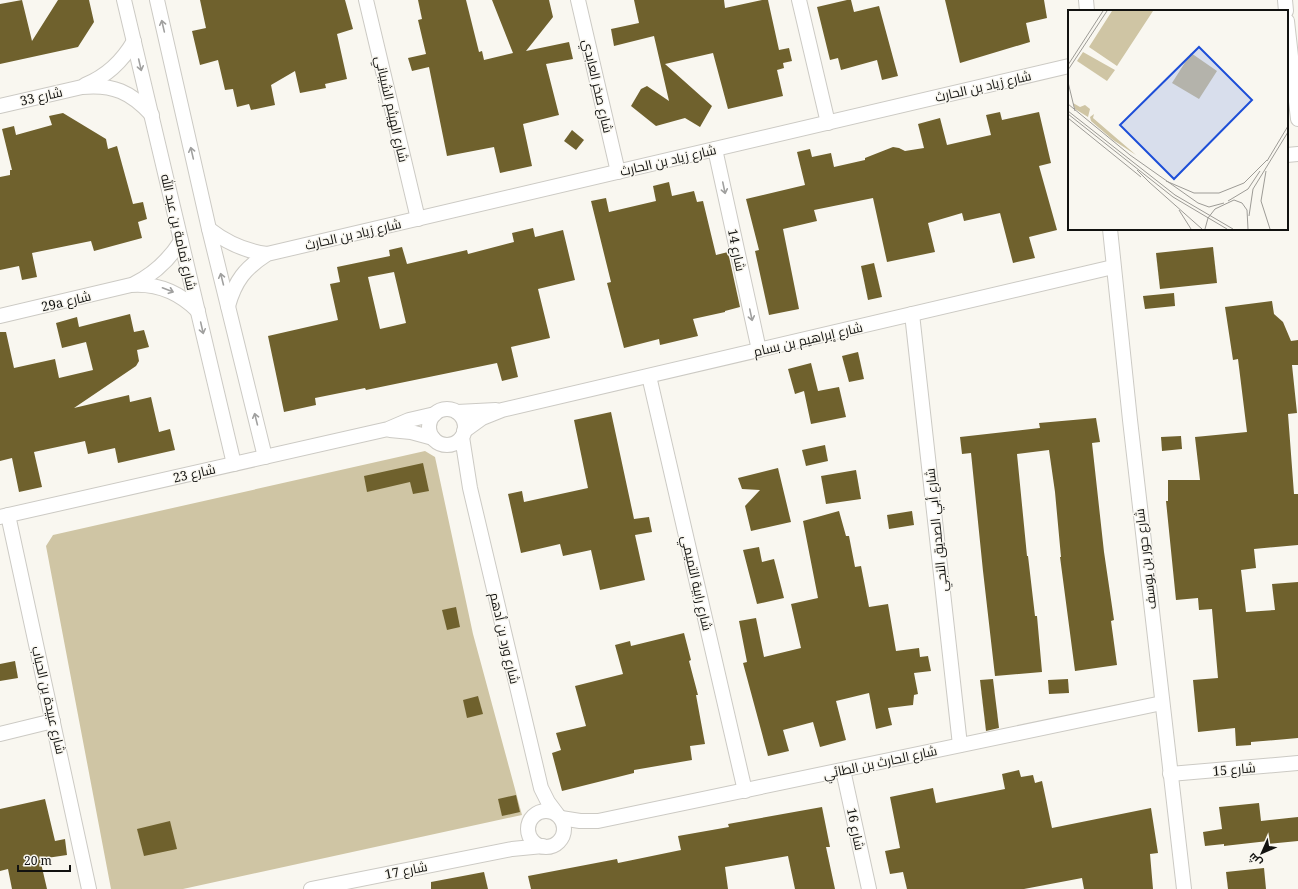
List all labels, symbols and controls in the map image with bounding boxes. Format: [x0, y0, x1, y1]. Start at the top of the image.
inset map [1068, 10, 1288, 230]
one-way arrow [158, 20, 166, 33]
street label: شارع صخر العابدي [577, 37, 618, 135]
street label: شارع الهيثم الشيباني [369, 54, 413, 164]
one-way arrow [137, 58, 144, 71]
street label: شارع زياد بن الحارث [933, 66, 1033, 106]
street label: شارع 33 [18, 82, 64, 110]
street label: شارع زياد بن الحارث [618, 140, 718, 180]
one-way arrow [187, 146, 195, 159]
street label: شارع ثمامة بن عبد الله [157, 172, 201, 292]
one-way arrow [720, 181, 728, 194]
street label: شارع زياد بن الحارث [303, 214, 403, 254]
street label: شارع 14 [724, 227, 750, 273]
one-way arrow [217, 273, 225, 286]
one-way arrow [161, 286, 173, 294]
street label: 29a شارع [39, 287, 93, 315]
one-way arrow [748, 308, 756, 321]
street label: شارع إبراهيم بن بسام [752, 318, 865, 361]
one-way arrow [198, 321, 206, 334]
one-way arrow [251, 413, 259, 426]
street label: شارع 23 [171, 459, 217, 487]
street label: شارع أبي الصديق النجي [921, 467, 953, 593]
street label: شارع حور بن يوسف [1130, 508, 1160, 610]
street label: شارع رابية التميمي [675, 534, 717, 633]
street label: شارع ورد بن أدهم [485, 590, 524, 686]
street label: شارع عبيدة بن الحباب [28, 644, 70, 756]
street label: شارع الحارث بن الطائي [821, 741, 939, 785]
street label: شارع 15 [1212, 758, 1256, 780]
street label: شارع 16 [843, 806, 869, 852]
north arrow [1242, 833, 1282, 873]
scale bar [18, 847, 70, 873]
text: ش [1244, 850, 1265, 871]
text: 20 m [24, 852, 52, 869]
street label: شارع 17 [383, 857, 429, 883]

